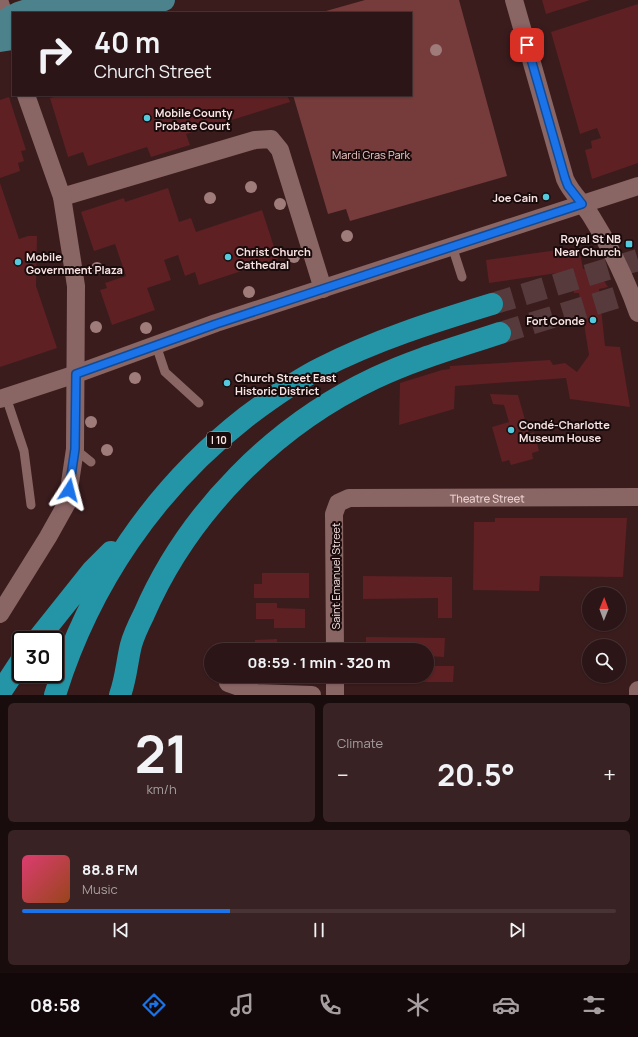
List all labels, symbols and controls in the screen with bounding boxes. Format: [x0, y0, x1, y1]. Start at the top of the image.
text: 40 m [94, 23, 160, 61]
icon: right [28, 28, 80, 80]
pin [510, 28, 544, 62]
icon: arrive [516, 34, 538, 56]
text: Church Street [94, 59, 212, 83]
place label: Mobile County Probate Court [155, 105, 233, 133]
marker: Mobile County Probate Court [142, 113, 152, 123]
park label: Mardi Gras Park [332, 147, 411, 162]
place label: Joe Cain [492, 190, 538, 205]
marker: Joe Cain [541, 192, 551, 202]
place label: Royal St NB Near Church [554, 231, 621, 259]
marker: Royal St NB Near Church [624, 239, 634, 249]
place label: Christ Church Cathedral [236, 244, 311, 272]
place label: Mobile Government Plaza [26, 249, 123, 277]
marker: Christ Church Cathedral [223, 252, 233, 262]
marker: Mobile Government Plaza [13, 257, 23, 267]
place label: Fort Conde [526, 313, 585, 328]
marker: Fort Conde [588, 315, 598, 325]
place label: Church Street East Historic District [235, 370, 337, 398]
marker: Church Street East Historic District [222, 378, 232, 388]
place label: Condé-Charlotte Museum House [519, 417, 610, 445]
marker: Condé-Charlotte Museum House [506, 425, 516, 435]
road number: I 10 [207, 432, 231, 448]
position arrow [48, 469, 90, 511]
street label: Theatre Street [450, 490, 525, 505]
street label: Saint Emanuel Street [328, 523, 343, 629]
north arrow [582, 587, 626, 631]
map controls [582, 587, 626, 683]
speed limit sign: 30 [12, 631, 64, 683]
button: search [582, 639, 626, 683]
text: 08:59 · 1 min · 320 m [248, 652, 390, 673]
text: 21 [135, 718, 188, 789]
text: Climate [337, 734, 383, 752]
text: 20.5° [437, 754, 515, 795]
text: − [337, 760, 349, 790]
text: + [603, 760, 616, 790]
text: km/h [146, 780, 177, 798]
text: 88.8 FM [82, 859, 138, 880]
text: Music [82, 880, 118, 898]
icon: previous [110, 919, 132, 941]
icon: pause [308, 919, 330, 941]
icon: next [506, 919, 528, 941]
icon: directions [140, 991, 168, 1019]
icon: music [228, 991, 256, 1019]
icon: phone [316, 991, 344, 1019]
icon: climate [404, 991, 432, 1019]
icon: car [492, 991, 520, 1019]
icon: filters [580, 991, 608, 1019]
text: 08:58 [30, 993, 81, 1017]

